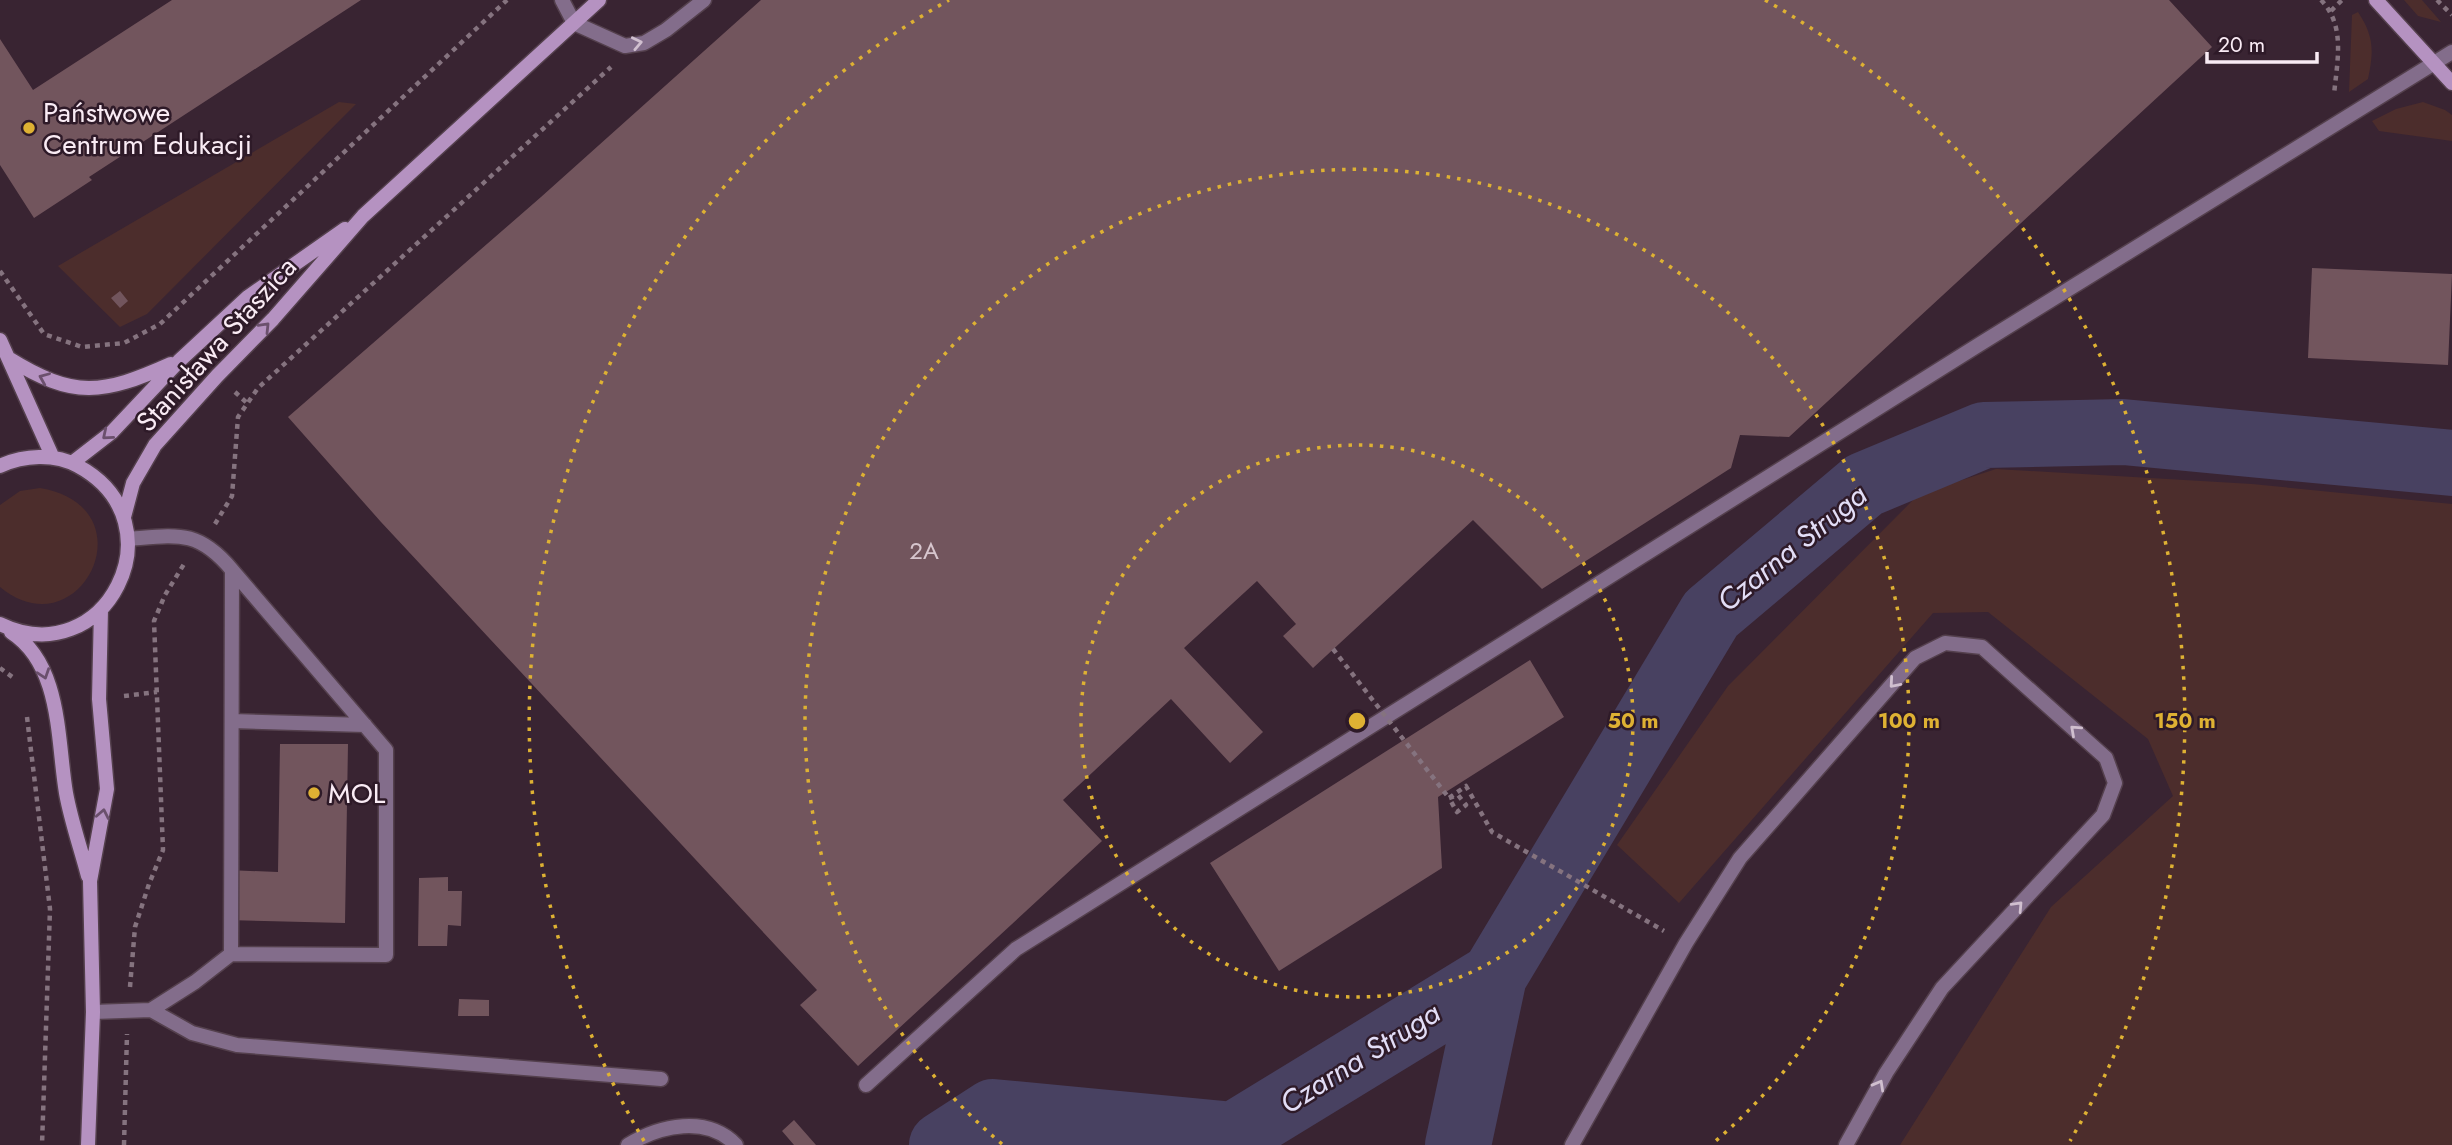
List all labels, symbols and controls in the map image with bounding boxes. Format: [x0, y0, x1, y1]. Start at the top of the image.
scale bar [2207, 21, 2317, 65]
text: 20 m [2218, 30, 2265, 60]
one-way arrow [630, 37, 642, 52]
place label: Państwowe Centrum Edukacji [43, 92, 252, 165]
marker: Państwowe Centrum Edukacji [21, 120, 37, 136]
street label: Stanisława Staszica [126, 248, 306, 441]
one-way arrow [257, 323, 269, 335]
one-way arrow [39, 372, 51, 386]
one-way arrow [103, 427, 116, 439]
water label: Czarna Struga [1707, 473, 1876, 622]
house number: 2A [909, 533, 939, 568]
one-way arrow [36, 668, 50, 680]
one-way arrow [1890, 675, 1902, 688]
text: 50 m [1608, 706, 1658, 736]
text: 100 m [1878, 706, 1940, 736]
text: 150 m [2154, 706, 2216, 736]
centre of rings [1345, 709, 1369, 733]
one-way arrow [2070, 726, 2083, 738]
place label: MOL [328, 773, 386, 814]
marker: MOL [306, 785, 322, 801]
one-way arrow [94, 808, 109, 820]
one-way arrow [2010, 901, 2022, 914]
water label: Czarna Struga [1271, 991, 1449, 1124]
one-way arrow [1871, 1080, 1884, 1092]

